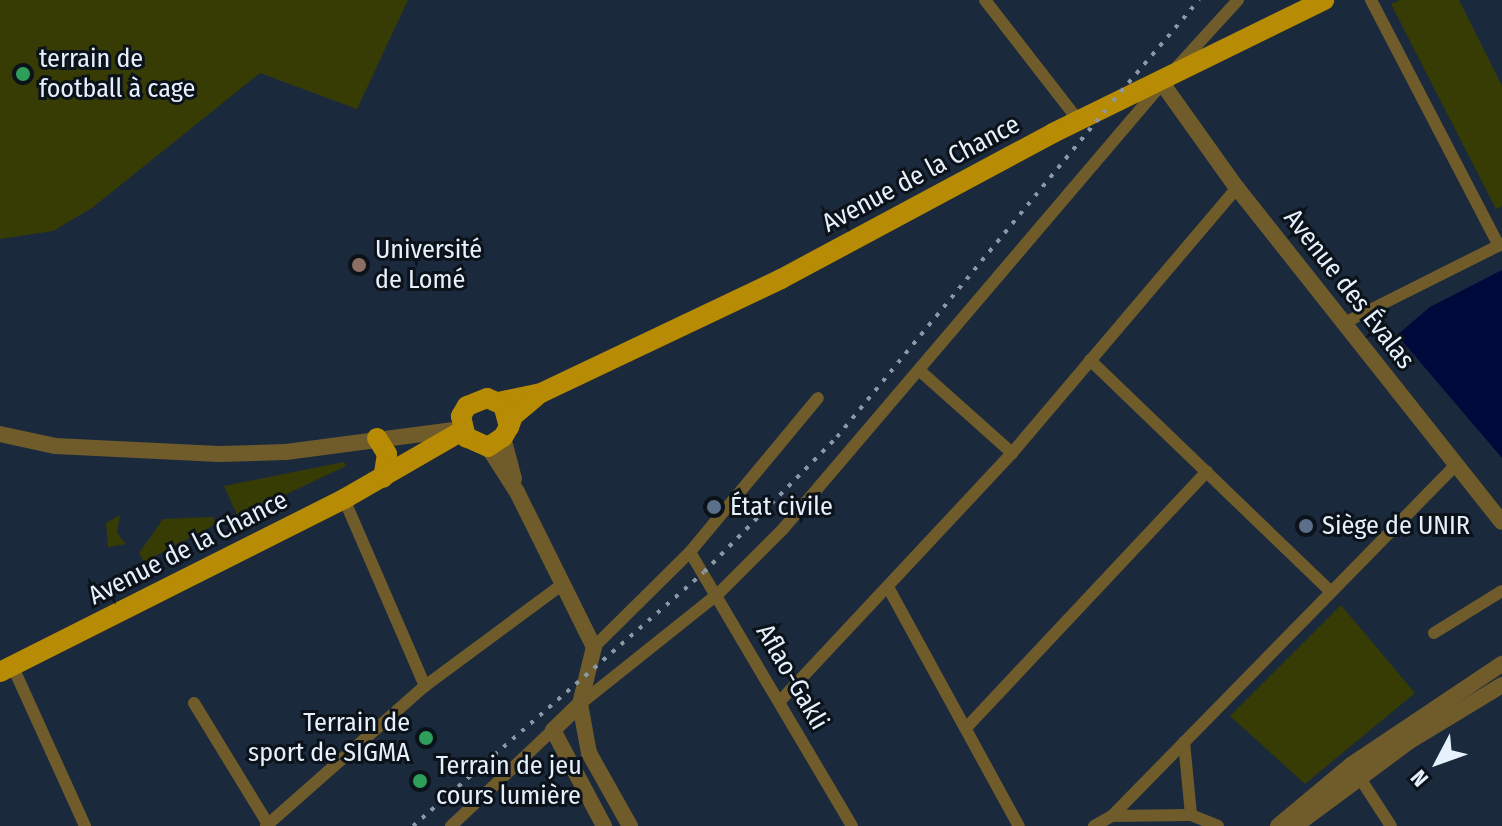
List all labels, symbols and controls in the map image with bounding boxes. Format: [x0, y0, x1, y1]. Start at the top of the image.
place label: terrain de football à cage [39, 43, 195, 104]
marker: terrain de football à cage [14, 65, 32, 83]
street label: Avenue de la Chance [817, 109, 1025, 239]
street label: Avenue des Évalas [1277, 203, 1421, 375]
place label: Université de Lomé [375, 234, 482, 296]
marker: Université de Lomé [350, 256, 368, 274]
street label: Avenue de la Chance [83, 484, 293, 612]
place label: État civile [730, 491, 833, 523]
marker: État civile [705, 498, 723, 516]
place label: Siège de UNIR [1322, 510, 1470, 542]
marker: Siège de UNIR [1297, 517, 1315, 535]
street label: Aflao-Gakli [749, 619, 835, 735]
place label: Terrain de sport de SIGMA [248, 707, 410, 768]
north arrow [1398, 722, 1478, 802]
marker: Terrain de sport de SIGMA [417, 729, 435, 747]
place label: Terrain de jeu cours lumière [436, 750, 582, 812]
text: N [1405, 764, 1434, 792]
marker: Terrain de jeu cours lumière [411, 772, 429, 790]

